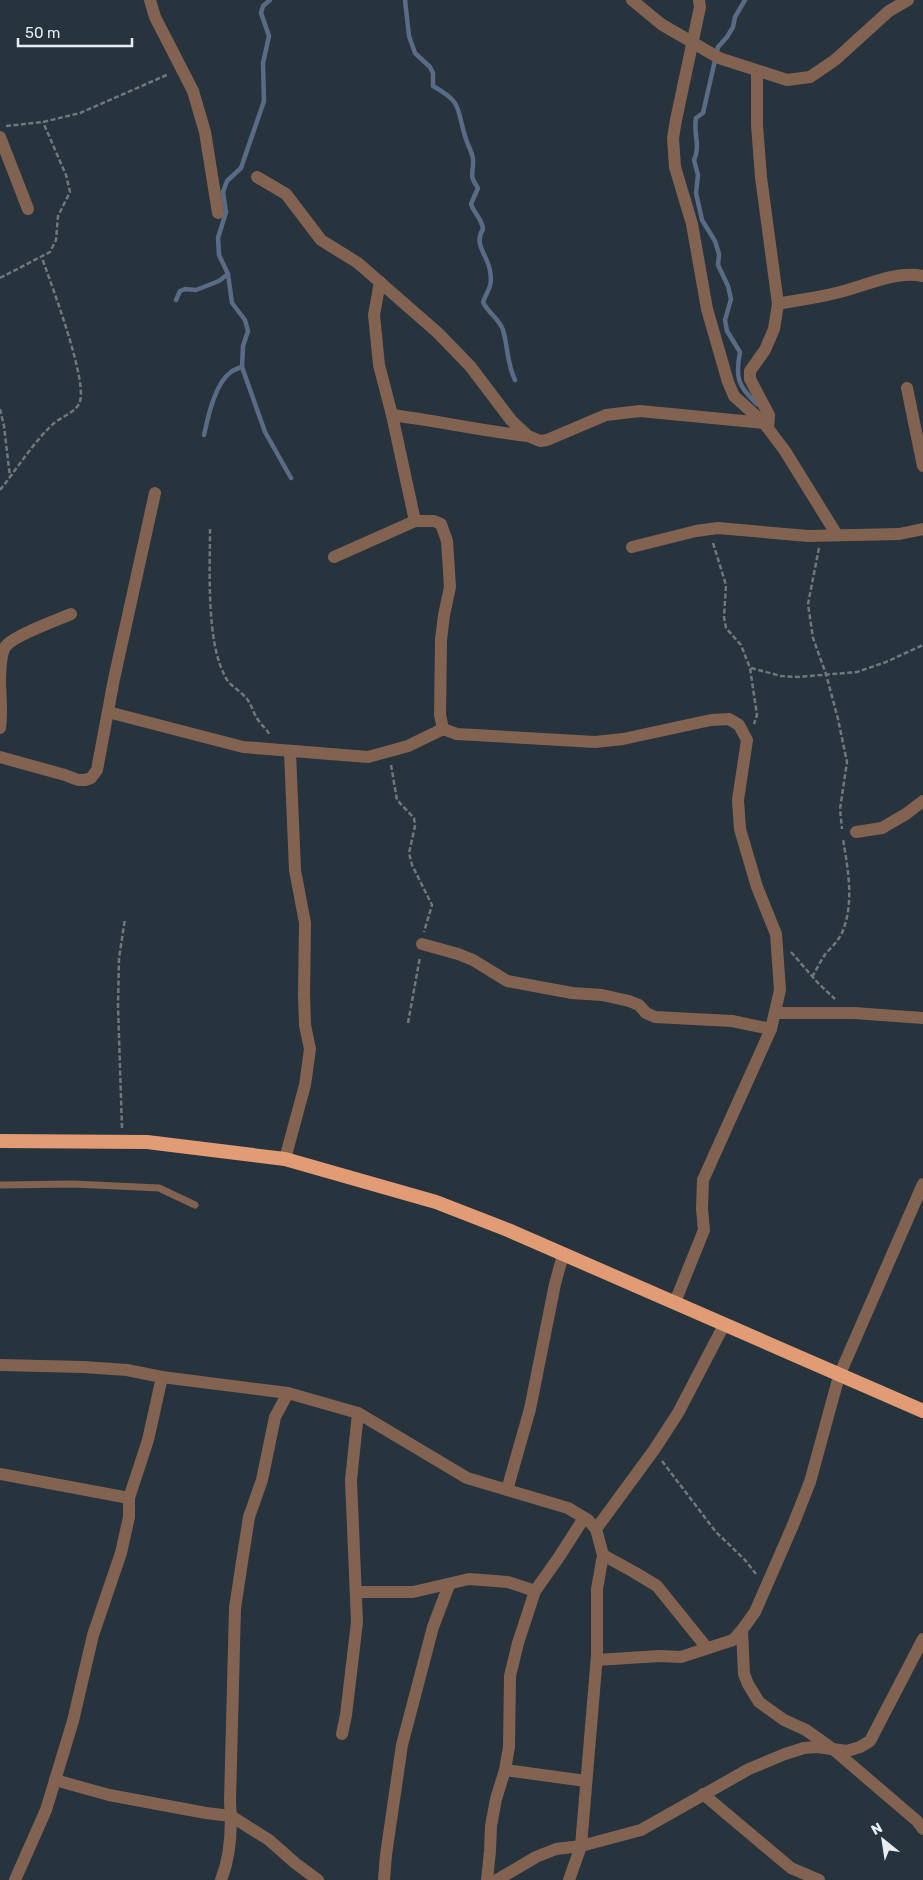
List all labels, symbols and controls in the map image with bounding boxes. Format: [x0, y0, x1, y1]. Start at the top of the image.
scale bar [18, 15, 131, 47]
text: 50 m [25, 24, 60, 42]
north arrow [858, 1815, 908, 1865]
text: N [868, 1819, 885, 1839]

